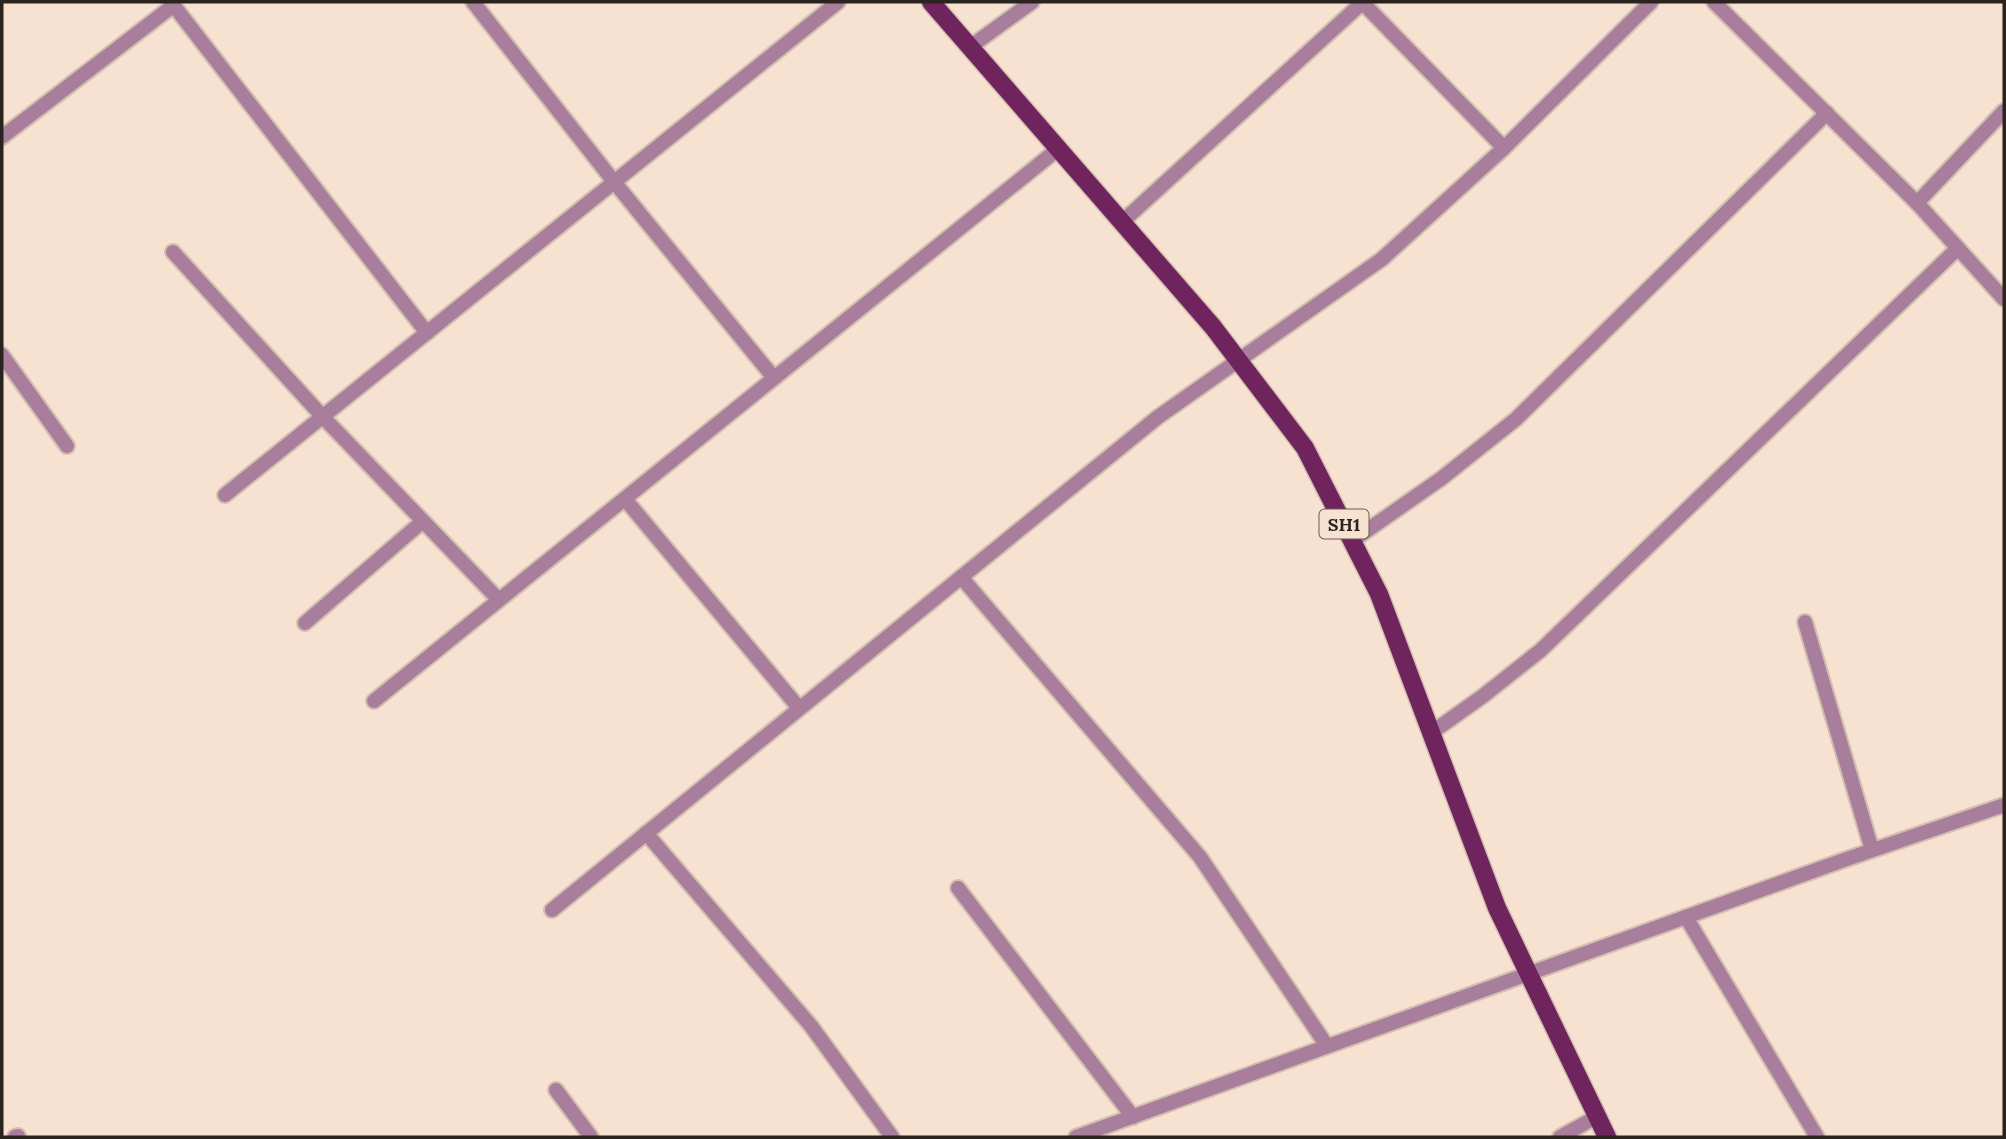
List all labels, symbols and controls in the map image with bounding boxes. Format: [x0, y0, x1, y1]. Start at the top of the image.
road number: SH1 [1320, 510, 1368, 538]

